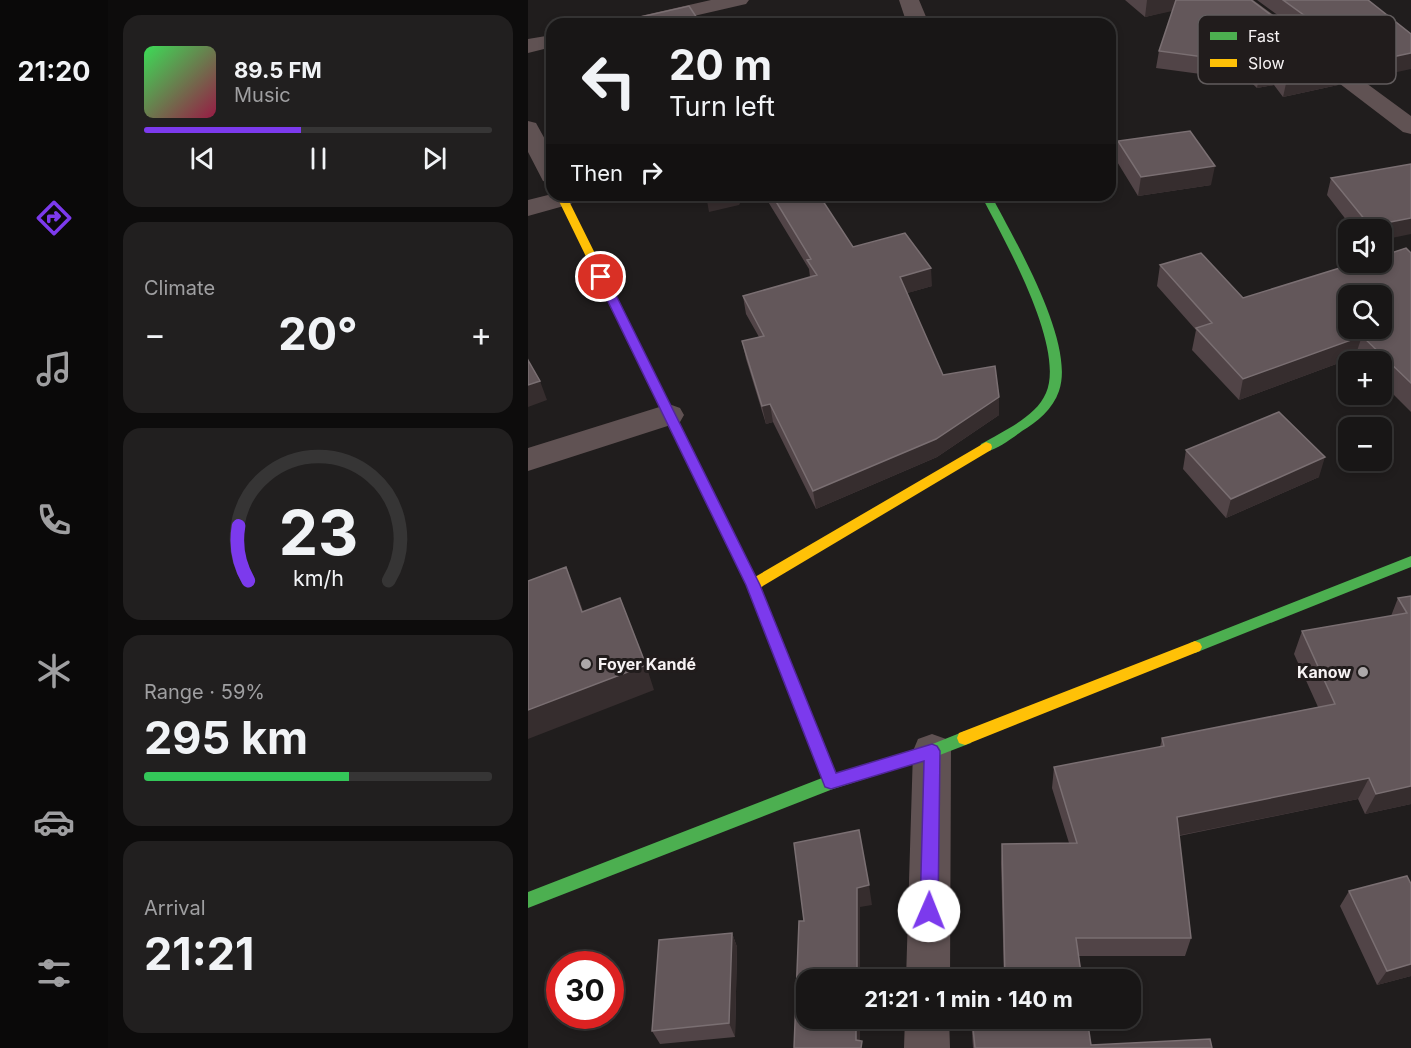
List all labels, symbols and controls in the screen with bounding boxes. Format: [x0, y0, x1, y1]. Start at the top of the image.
legend [1198, 15, 1396, 84]
text: Fast [1248, 26, 1280, 46]
text: 20 m [669, 39, 772, 90]
icon: left [570, 42, 648, 120]
text: Slow [1248, 53, 1285, 73]
text: 21:20 [18, 55, 90, 88]
text: 89.5 FM [234, 57, 322, 83]
text: Music [234, 83, 291, 107]
text: Turn left [669, 90, 775, 123]
icon: previous [186, 142, 219, 175]
icon: pause [302, 142, 335, 175]
icon: next [418, 142, 451, 175]
icon: right [635, 156, 668, 189]
text: Then [570, 160, 623, 186]
icon: directions [33, 197, 75, 239]
map controls [1338, 219, 1392, 471]
button: sound [1338, 219, 1392, 273]
pin [575, 251, 626, 302]
icon: arrive [584, 260, 617, 293]
text: Climate [144, 276, 215, 300]
button: search [1338, 285, 1392, 339]
text: 20° [278, 306, 358, 361]
text: − [144, 314, 166, 354]
text: + [470, 314, 492, 354]
icon: music [33, 348, 75, 390]
button: + [1338, 351, 1392, 405]
button: − [1338, 417, 1392, 471]
text: 23 [278, 495, 358, 570]
icon: phone [33, 499, 75, 541]
text: km/h [293, 565, 343, 591]
icon: climate [33, 650, 75, 692]
place label: Foyer Kandé [598, 654, 696, 674]
marker: Foyer Kandé [579, 657, 593, 671]
place label: Kanow [1297, 662, 1351, 682]
marker: Kanow [1356, 665, 1370, 679]
text: Range · 59% [144, 680, 265, 704]
text: 295 km [144, 710, 308, 765]
icon: car [33, 801, 75, 843]
position arrow [897, 879, 961, 943]
text: Arrival [144, 896, 206, 920]
text: 21:21 [144, 926, 255, 981]
speed limit sign: 30 [546, 951, 624, 1029]
icon: filters [33, 952, 75, 994]
text: 21:21 · 1 min · 140 m [864, 986, 1073, 1012]

